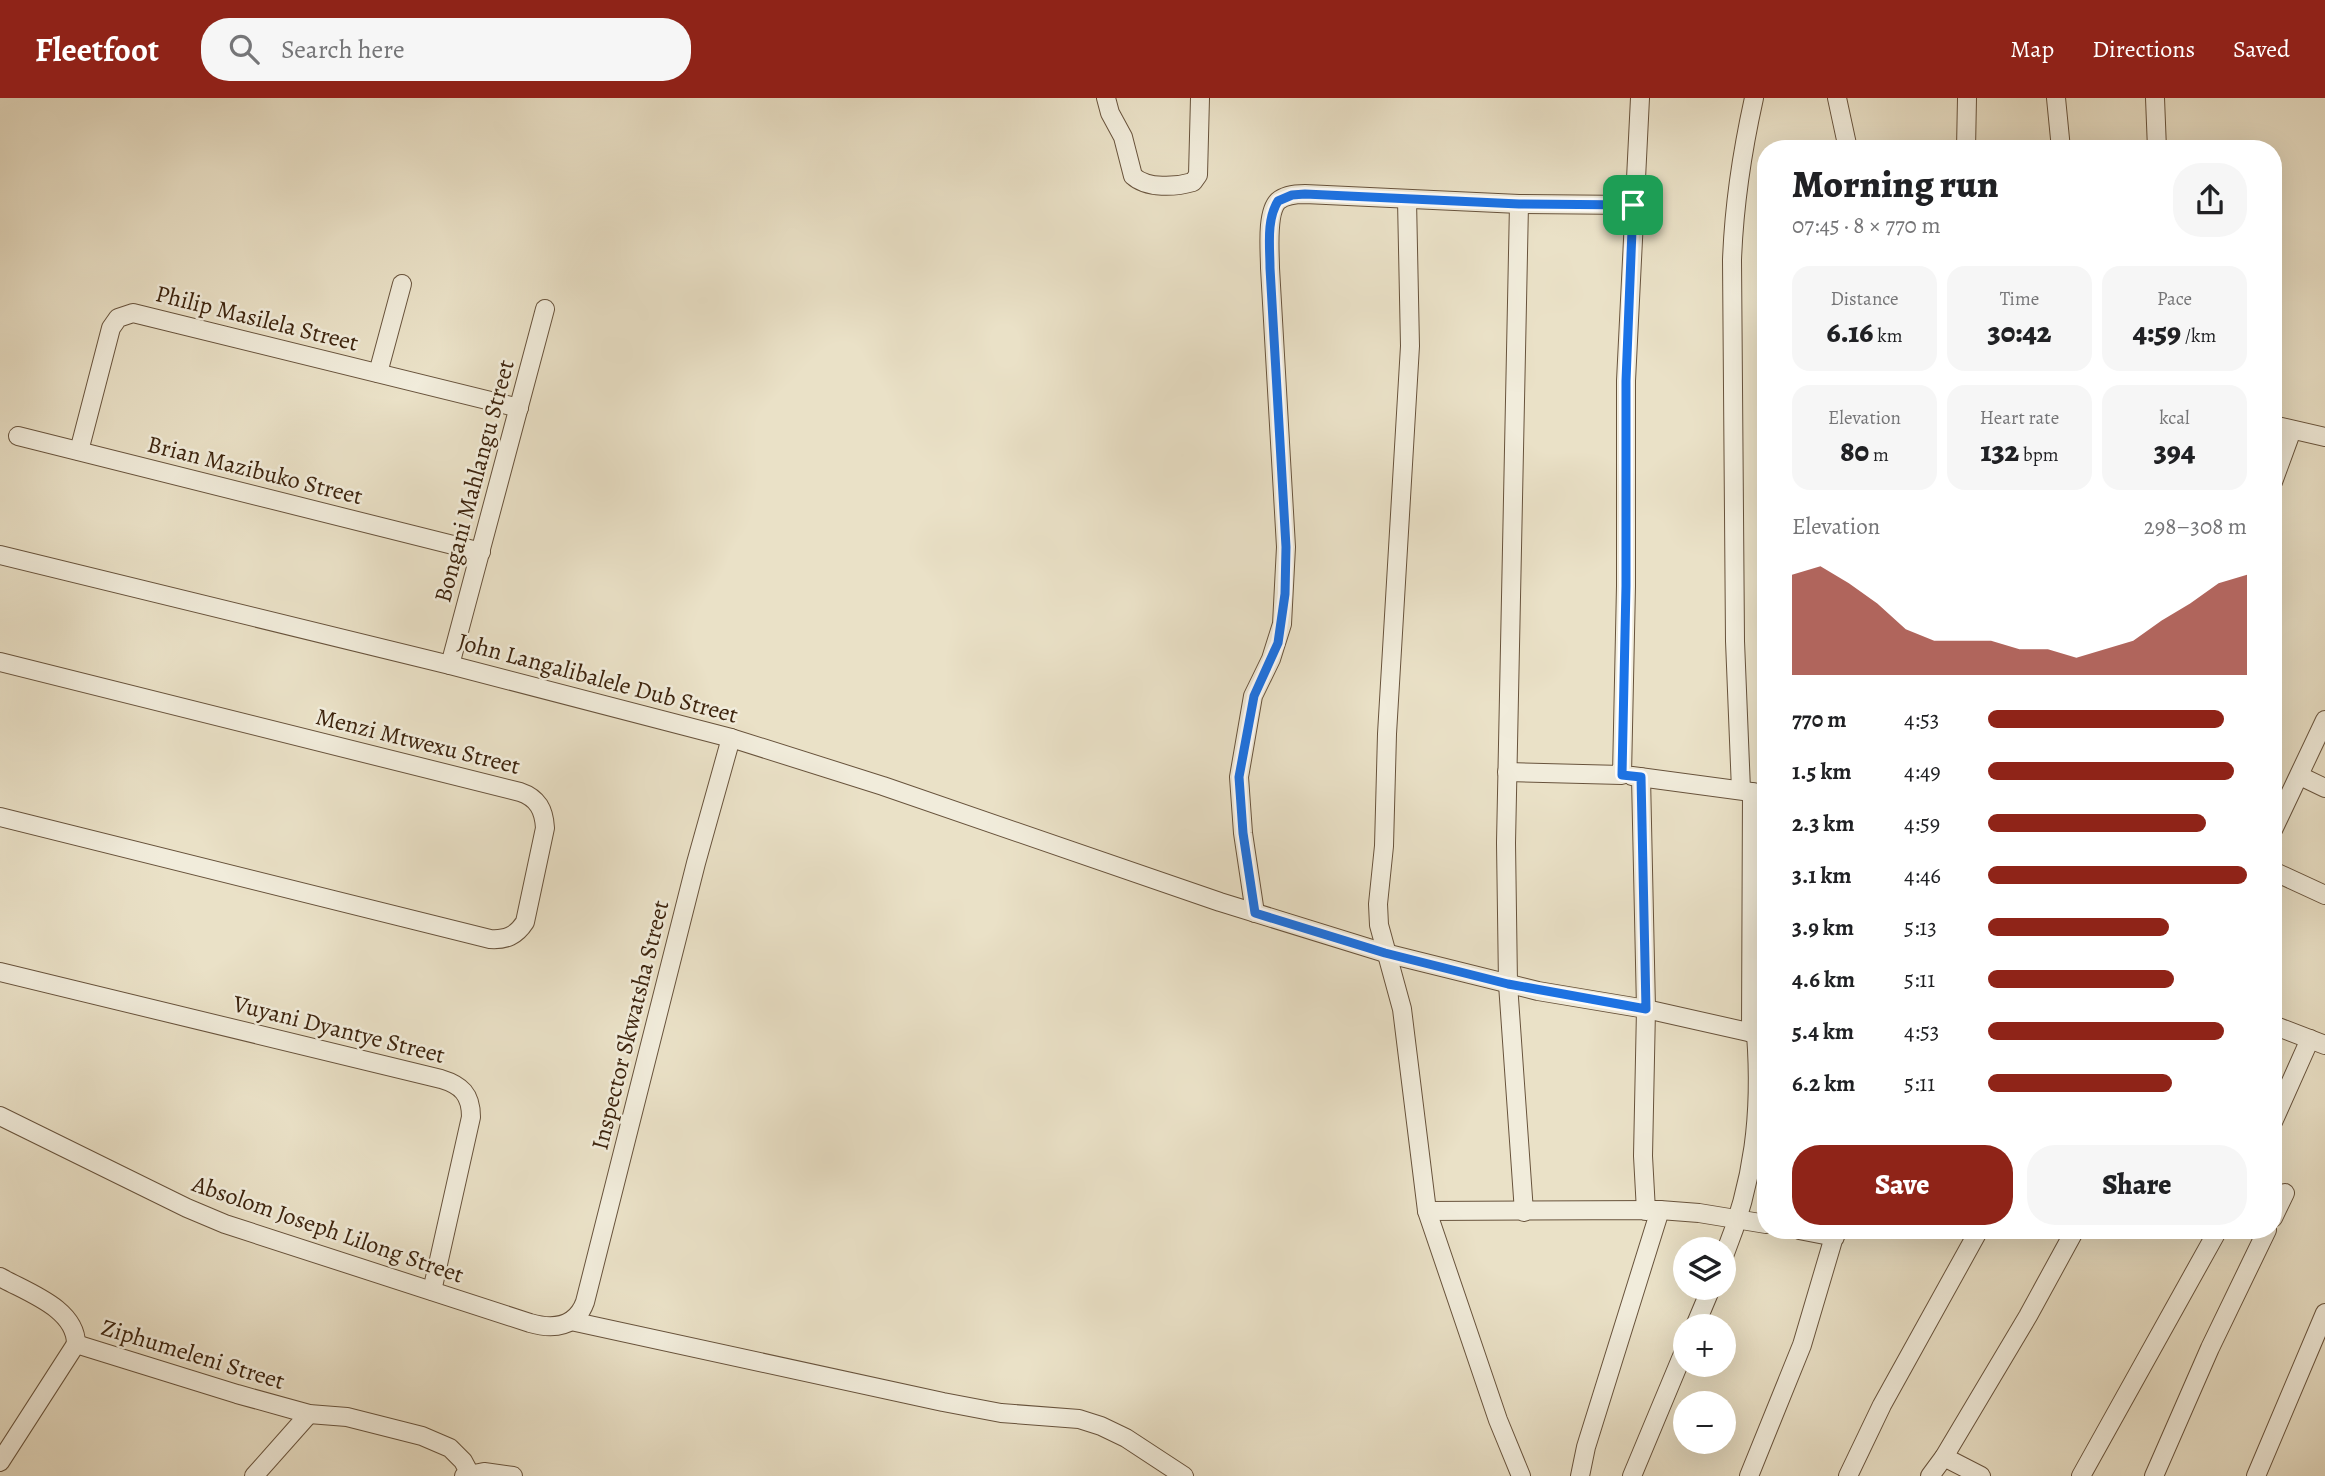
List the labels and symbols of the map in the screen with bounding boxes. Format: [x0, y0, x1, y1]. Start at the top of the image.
pin [1603, 175, 1663, 235]
street label: Philip Masilela Street [152, 277, 362, 359]
street label: Bongani Mahlangu Street [426, 356, 522, 606]
street label: Brian Mazibuko Street [144, 428, 366, 512]
street label: John Langalibalele Dub Street [454, 625, 742, 731]
street label: Menzi Mtwexu Street [312, 700, 524, 782]
street label: Inspector Skwatsha Street [583, 897, 677, 1153]
street label: Vuyani Dyantye Street [229, 987, 448, 1071]
street label: Absolom Joseph Lilong Street [187, 1167, 468, 1291]
street label: Ziphumeleni Street [98, 1311, 289, 1397]

